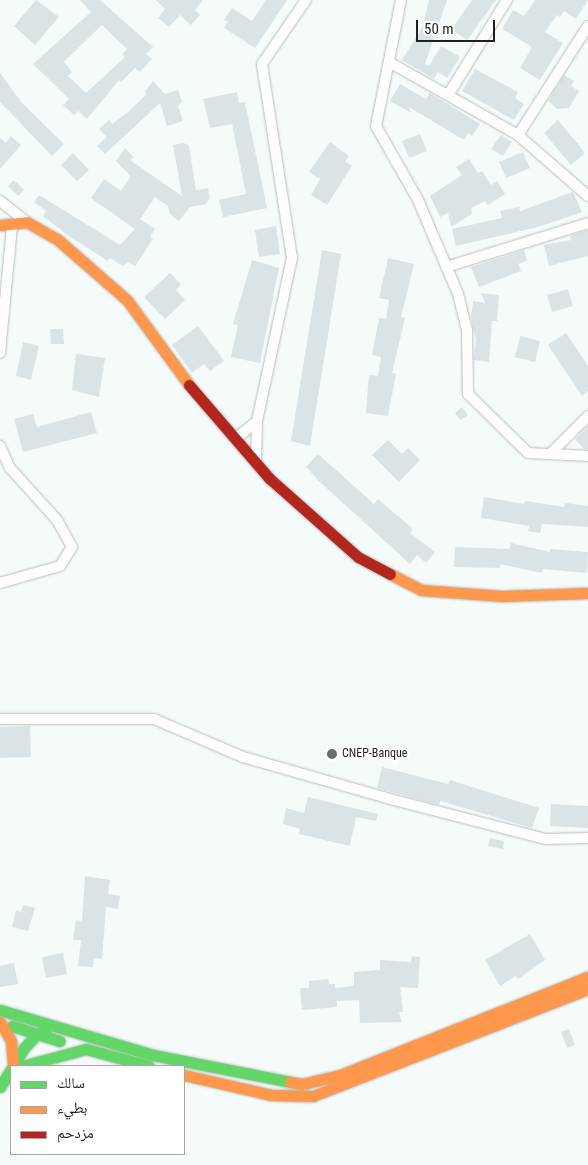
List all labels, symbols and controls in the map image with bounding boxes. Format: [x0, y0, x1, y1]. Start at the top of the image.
scale bar [418, 10, 497, 42]
text: 50 m [424, 20, 454, 38]
place label: CNEP-Banque [342, 747, 407, 761]
marker: CNEP-Banque [326, 748, 338, 760]
legend [10, 1065, 185, 1155]
text: سالك [57, 1074, 85, 1092]
text: بطيء [57, 1099, 87, 1117]
text: مزدحم [57, 1124, 94, 1142]

